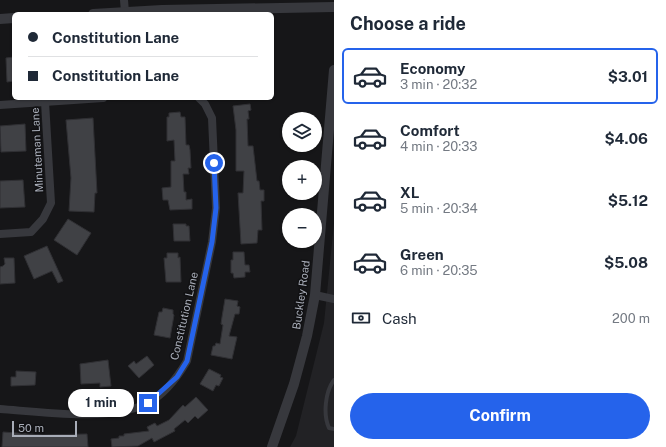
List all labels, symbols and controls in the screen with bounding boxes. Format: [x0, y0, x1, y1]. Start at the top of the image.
text: Choose a ride [350, 13, 466, 34]
text: Constitution Lane [52, 29, 179, 46]
icon: car [352, 58, 388, 94]
text: Economy [400, 60, 465, 77]
text: Constitution Lane [52, 67, 179, 84]
text: $3.01 [608, 68, 648, 85]
text: 3 min · 20:32 [400, 77, 477, 92]
street label: Minuteman Lane [29, 107, 45, 193]
map controls [282, 112, 322, 248]
button: layers [282, 112, 322, 152]
icon: car [352, 120, 388, 156]
text: Comfort [400, 122, 460, 139]
text: $4.06 [604, 130, 648, 147]
text: 4 min · 20:33 [400, 139, 478, 154]
route start [205, 154, 223, 172]
button: + [282, 160, 322, 200]
icon: car [352, 182, 388, 218]
text: XL [400, 184, 419, 201]
text: $5.12 [608, 192, 648, 209]
text: 5 min · 20:34 [400, 201, 478, 216]
button: − [282, 208, 322, 248]
icon: car [352, 244, 388, 280]
text: Green [400, 246, 444, 263]
text: $5.08 [604, 254, 648, 271]
street label: Buckley Road [290, 260, 312, 330]
text: 6 min · 20:35 [400, 263, 478, 278]
street label: Constitution Lane [168, 271, 200, 361]
icon: cash [350, 307, 372, 329]
text: Cash [382, 310, 417, 327]
text: 200 m [612, 311, 650, 326]
callout: 1 min [68, 389, 134, 417]
button: Confirm [350, 393, 650, 439]
route end [139, 394, 157, 412]
text: 1 min [85, 395, 117, 410]
scale bar [12, 419, 77, 438]
text: 50 m [18, 422, 44, 434]

